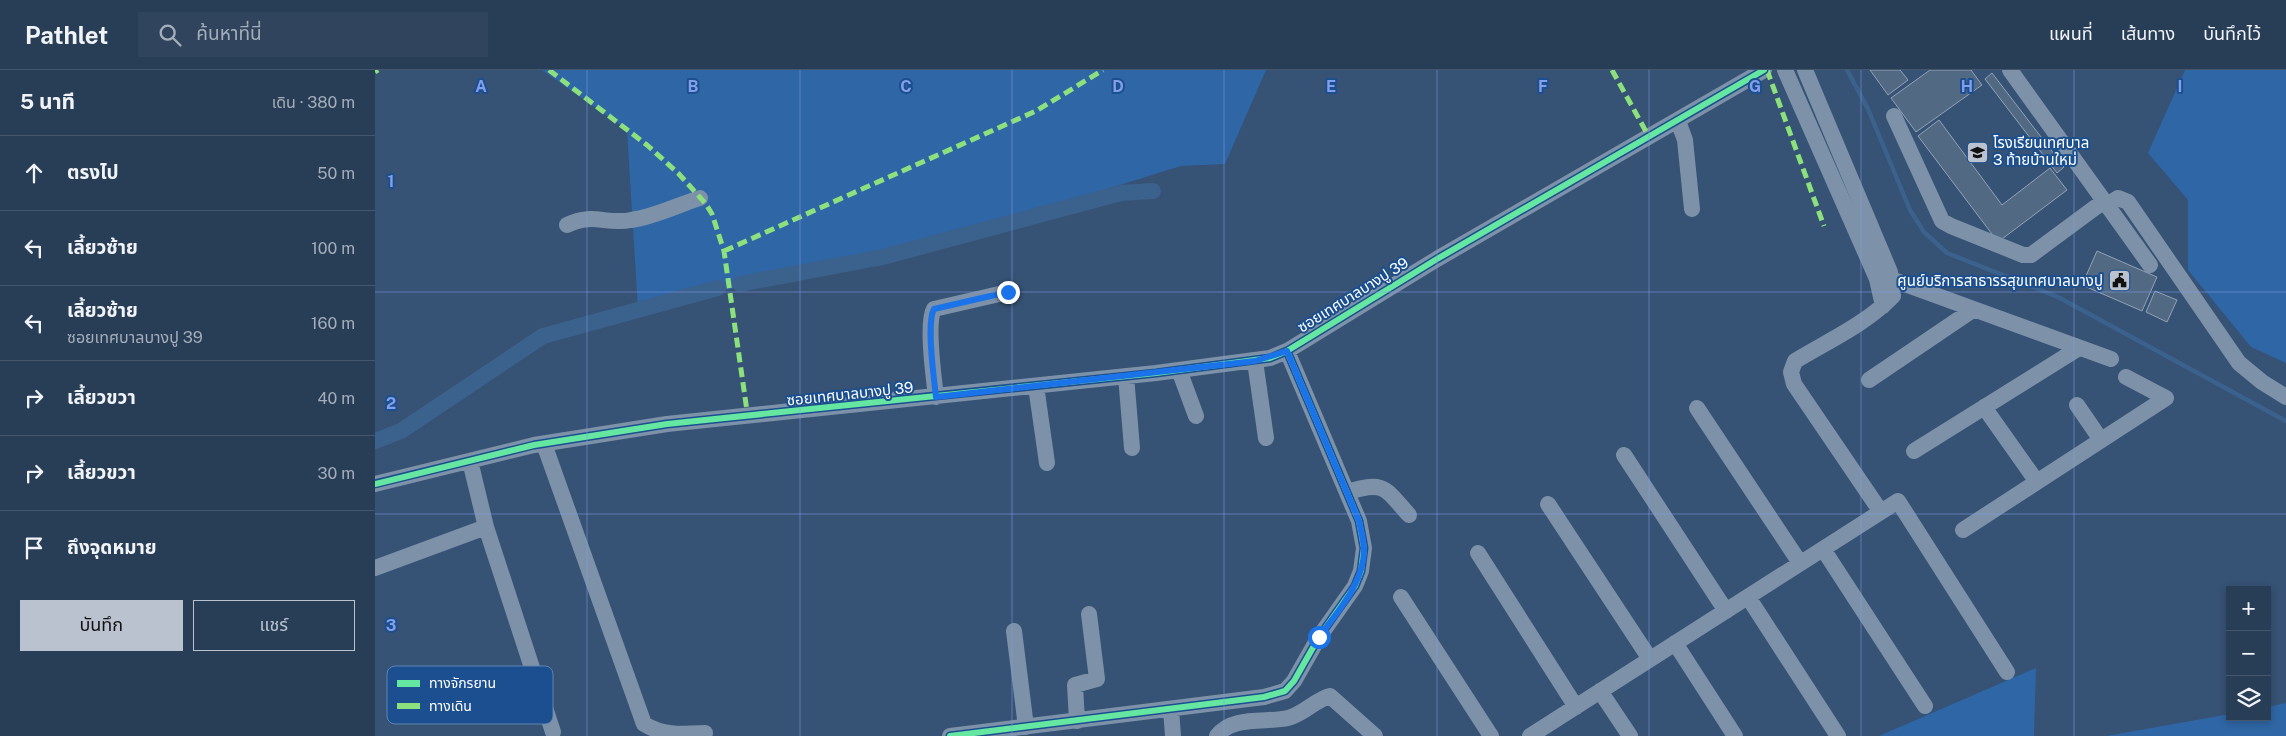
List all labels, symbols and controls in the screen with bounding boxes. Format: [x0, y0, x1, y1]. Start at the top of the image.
search box [138, 12, 488, 57]
text: Pathlet [25, 21, 108, 49]
icon: search [156, 21, 184, 49]
text: ค้นหาที่นี่ [196, 22, 262, 44]
text: แผนที่ [2049, 23, 2093, 44]
text: เส้นทาง [2121, 23, 2175, 44]
text: บันทึกไว้ [2203, 23, 2261, 44]
text: A [475, 77, 487, 96]
text: B [688, 77, 699, 96]
text: C [900, 77, 912, 96]
text: D [1112, 77, 1124, 96]
text: E [1326, 77, 1336, 96]
text: F [1538, 77, 1548, 96]
text: G [1749, 77, 1761, 96]
text: H [1961, 77, 1973, 96]
text: I [2178, 77, 2182, 96]
text: 5 นาที [20, 89, 75, 114]
text: เดิน · 380 m [272, 93, 355, 112]
place label: โรงเรียนเทศบาล 3 ท้ายบ้านใหม่ [1993, 134, 2089, 168]
school or university icon: โรงเรียนเทศบาล 3 ท้ายบ้านใหม่ [1965, 140, 1989, 164]
icon: ahead [20, 159, 48, 187]
text: ตรงไป [67, 161, 119, 183]
text: 50 m [317, 164, 355, 183]
text: 1 [388, 172, 394, 191]
icon: left [20, 234, 48, 262]
text: เลี้ยวซ้าย [67, 236, 138, 258]
text: 100 m [311, 239, 355, 258]
street label: ซอยเทศบาลบางปู 39 [1294, 254, 1412, 336]
public building icon: ศูนย์บริการสาธารรสุขเทศบาลบางปู [2107, 269, 2131, 293]
place label: ศูนย์บริการสาธารรสุขเทศบาลบางปู [1897, 272, 2103, 290]
route end [997, 281, 1020, 304]
text: เลี้ยวซ้าย [67, 299, 138, 321]
icon: left [20, 309, 48, 337]
text: 160 m [311, 314, 355, 333]
text: ซอยเทศบาลบางปู 39 [67, 328, 203, 347]
street label: ซอยเทศบาลบางปู 39 [786, 378, 914, 410]
icon: right [20, 384, 48, 412]
text: เลี้ยวขวา [67, 386, 136, 408]
text: 40 m [317, 389, 355, 408]
text: 2 [386, 394, 396, 413]
icon: right [20, 459, 48, 487]
text: เลี้ยวขวา [67, 461, 136, 483]
text: 30 m [318, 464, 355, 483]
icon: arrive [20, 534, 48, 562]
text: ถึงจุดหมาย [67, 536, 157, 558]
map controls [2226, 586, 2271, 721]
button: + [2226, 586, 2271, 631]
button: บันทึก [20, 600, 183, 651]
button: แชร์ [193, 600, 355, 651]
text: 3 [386, 616, 396, 635]
route start [1308, 626, 1331, 649]
button: − [2226, 631, 2271, 676]
legend [387, 666, 553, 724]
text: ทางจักรยาน [429, 675, 496, 691]
button: layers [2226, 676, 2271, 721]
text: ทางเดิน [429, 698, 472, 714]

